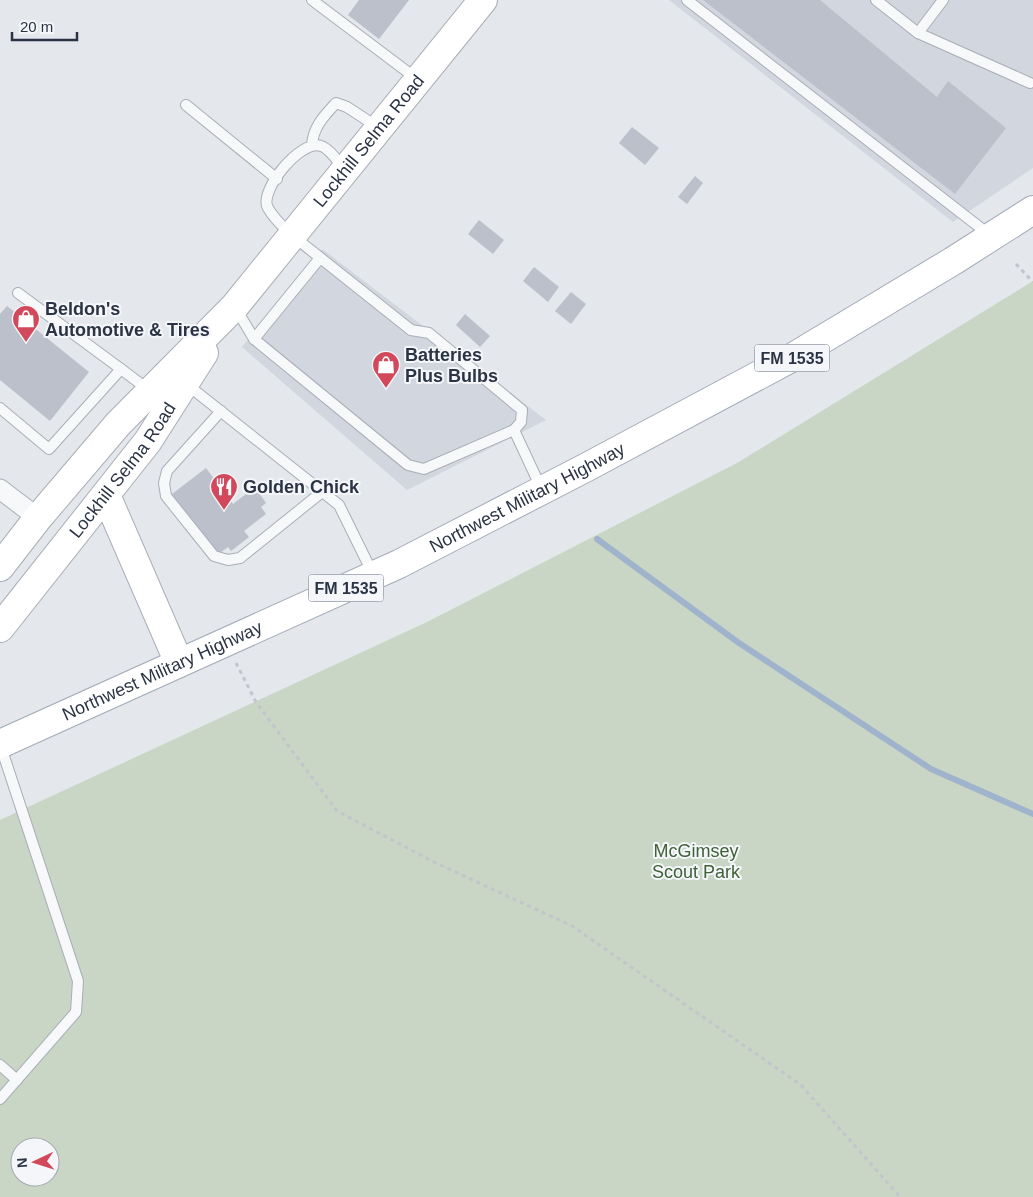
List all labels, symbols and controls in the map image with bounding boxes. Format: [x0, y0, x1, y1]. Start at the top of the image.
scale bar [12, 10, 78, 42]
text: 20 m [20, 18, 53, 35]
street label: Lockhill Selma Road [309, 71, 428, 211]
place label: Beldon's Automotive & Tires [45, 299, 210, 340]
shop icon: Beldon's Automotive & Tires [11, 304, 41, 343]
road number: FM 1535 [754, 344, 830, 372]
place label: Batteries Plus Bulbs [405, 345, 498, 386]
shop icon: Batteries Plus Bulbs [371, 350, 401, 389]
street label: Lockhill Selma Road [65, 399, 180, 542]
street label: Northwest Military Highway [426, 439, 628, 557]
restaurant icon: Golden Chick [209, 472, 239, 511]
place label: Golden Chick [243, 477, 360, 497]
road number: FM 1535 [308, 574, 384, 602]
street label: Northwest Military Highway [59, 617, 265, 725]
park label: McGimsey Scout Park [652, 841, 741, 882]
north arrow [10, 1137, 60, 1187]
text: N [14, 1157, 30, 1169]

